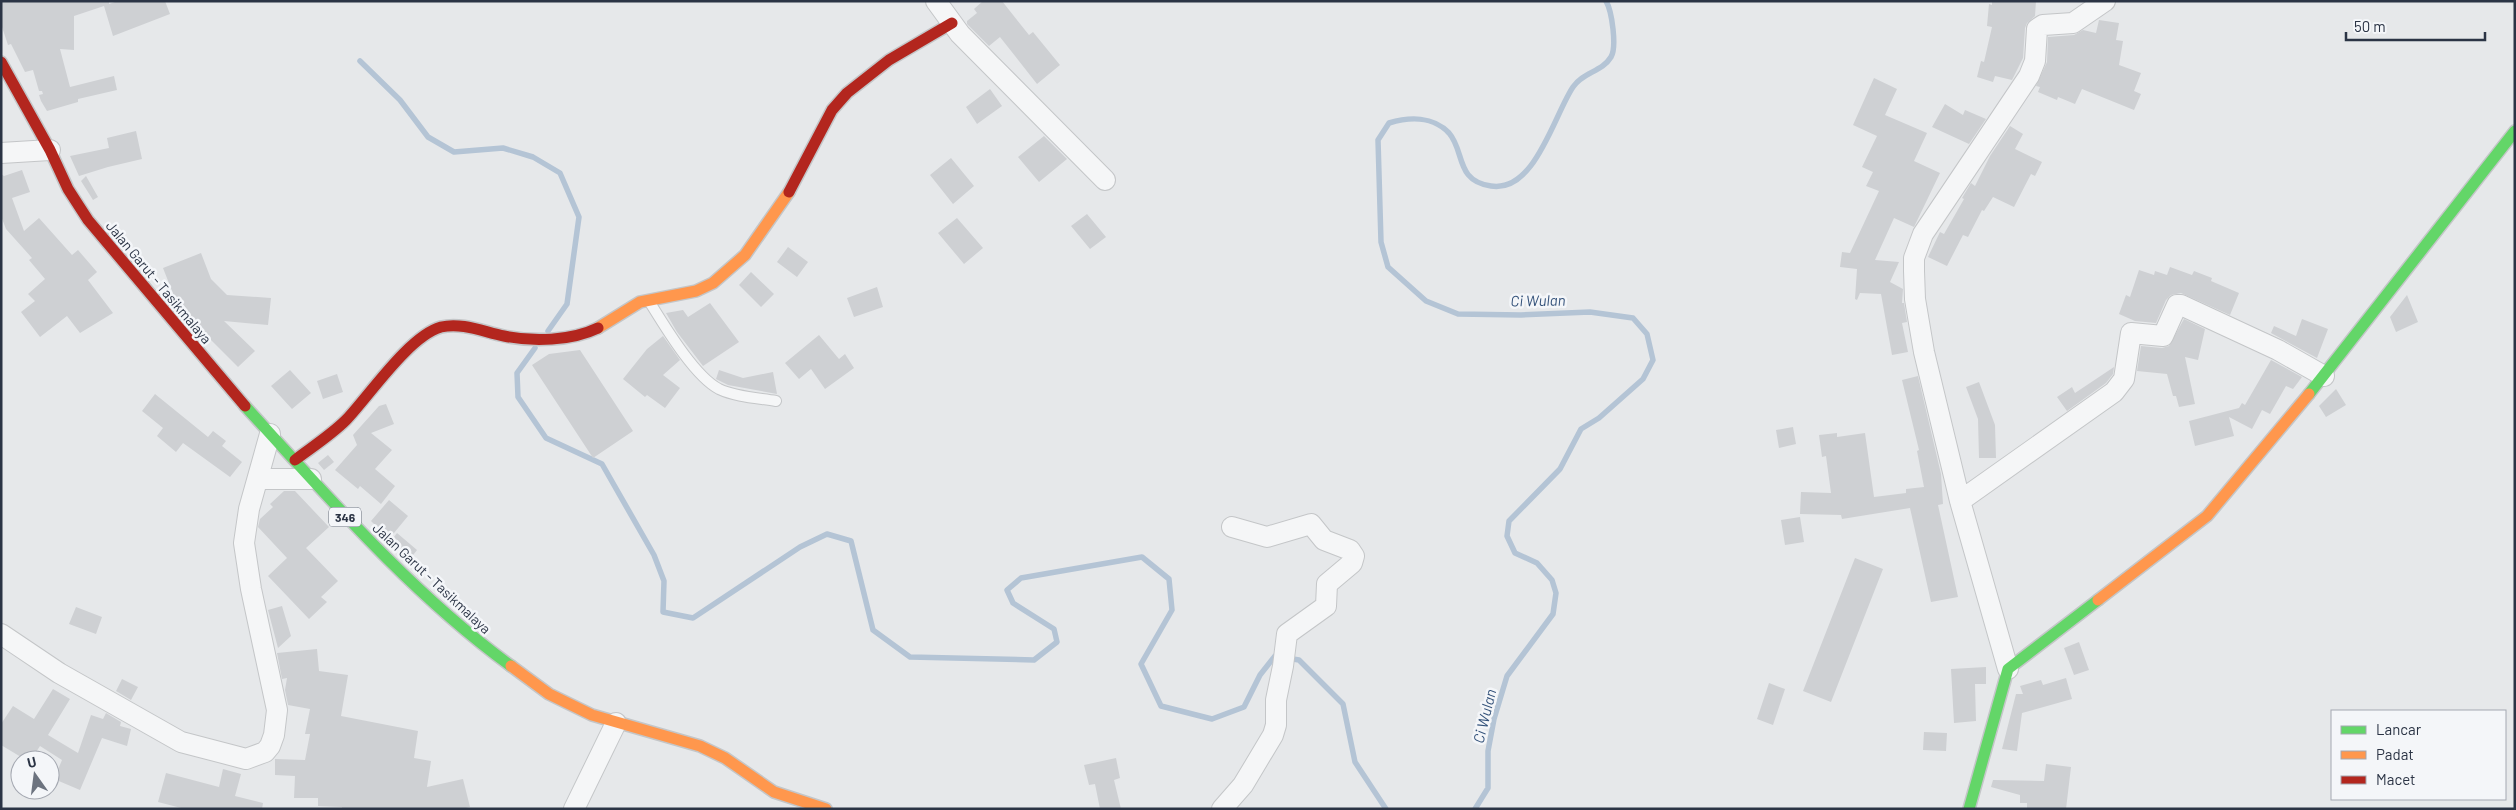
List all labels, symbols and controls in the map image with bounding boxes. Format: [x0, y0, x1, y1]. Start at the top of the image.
scale bar [2346, 10, 2485, 42]
text: 50 m [2354, 17, 2386, 35]
street label: Jalan Garut - Tasikmalaya [103, 217, 215, 347]
water label: Ci Wulan [1510, 291, 1566, 309]
road number: 346 [329, 508, 361, 526]
street label: Jalan Garut - Tasikmalaya [369, 519, 495, 637]
water label: Ci Wulan [1469, 687, 1499, 745]
legend [2331, 710, 2506, 800]
text: Lancar [2376, 720, 2422, 738]
text: Padat [2376, 745, 2414, 763]
north arrow [10, 750, 60, 800]
text: U [25, 753, 38, 771]
text: Macet [2376, 770, 2416, 788]

